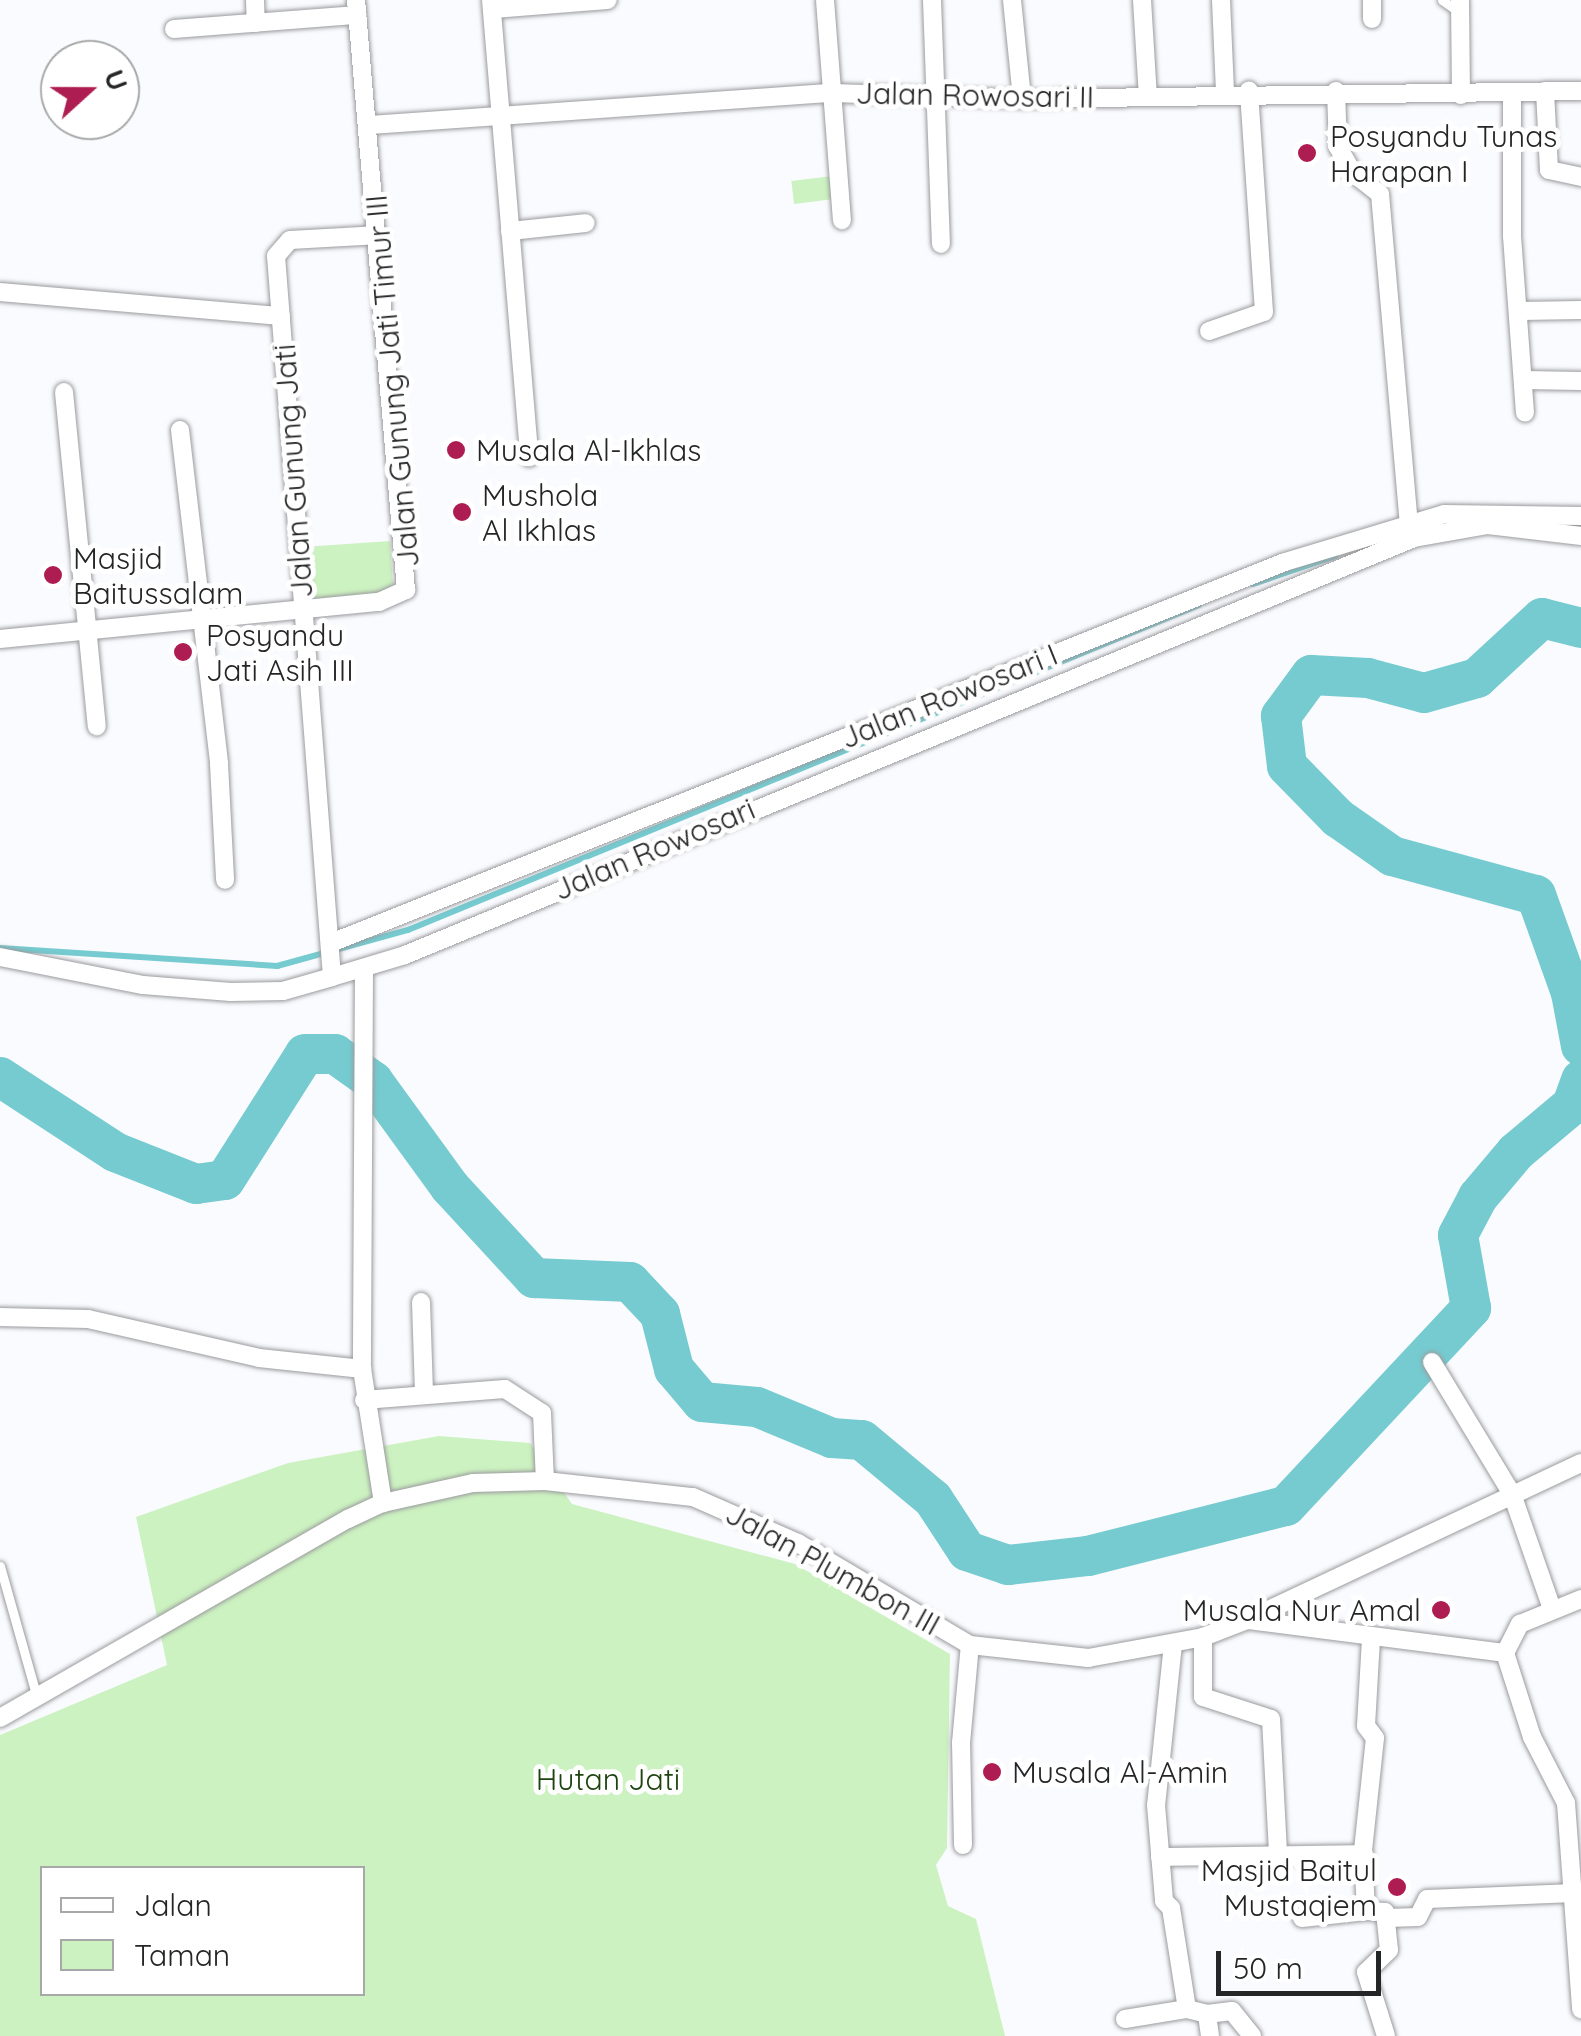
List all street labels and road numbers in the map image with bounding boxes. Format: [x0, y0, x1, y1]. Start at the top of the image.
street label: Jalan Rowosari II [856, 75, 1094, 115]
street label: Jalan Gunung Jati Timur III [358, 193, 426, 569]
street label: Jalan Gunung Jati [266, 343, 320, 599]
street label: Jalan Rowosari I [835, 636, 1063, 756]
street label: Jalan Rowosari [548, 790, 760, 908]
street label: Jalan Plumbon III [720, 1495, 946, 1643]

